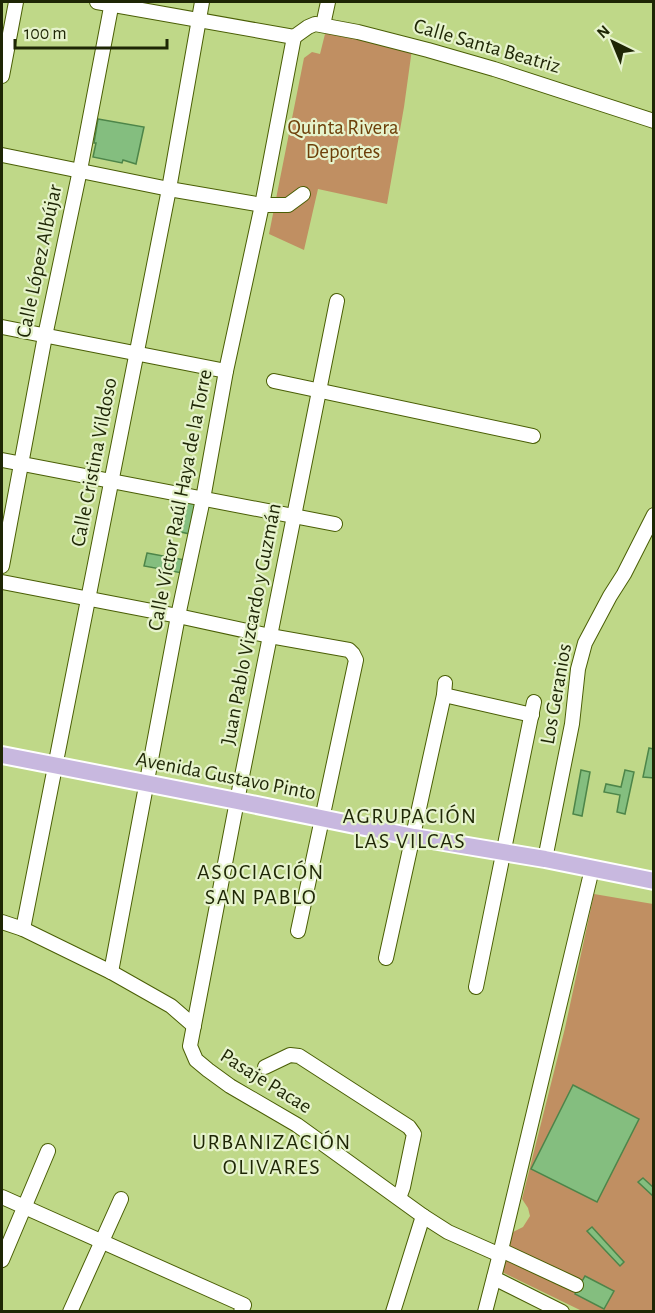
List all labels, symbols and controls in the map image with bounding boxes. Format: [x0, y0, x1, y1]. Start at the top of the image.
scale bar [15, 12, 166, 50]
north arrow [583, 12, 643, 72]
street label: Calle Santa Beatriz [411, 15, 563, 77]
text: N [594, 22, 613, 41]
text: 100 m [24, 25, 67, 43]
park label: Quinta Rivera Deportes [287, 117, 399, 162]
street label: Calle López Albújar [13, 182, 66, 340]
street label: Calle Víctor Raúl Haya de la Torre [144, 367, 216, 633]
street label: Calle Cristina Vildoso [67, 376, 121, 548]
street label: Juan Pablo Vizcardo y Guzmán [217, 501, 285, 747]
street label: Los Geranios [537, 642, 575, 746]
street label: Avenida Gustavo Pinto [134, 748, 318, 804]
district label: AGRUPACIÓN LAS VILCAS [343, 804, 477, 852]
district label: ASOCIACIÓN SAN PABLO [197, 860, 325, 908]
street label: Pasaje Pacae [217, 1045, 315, 1117]
district label: URBANIZACIÓN OLIVARES [192, 1130, 352, 1178]

